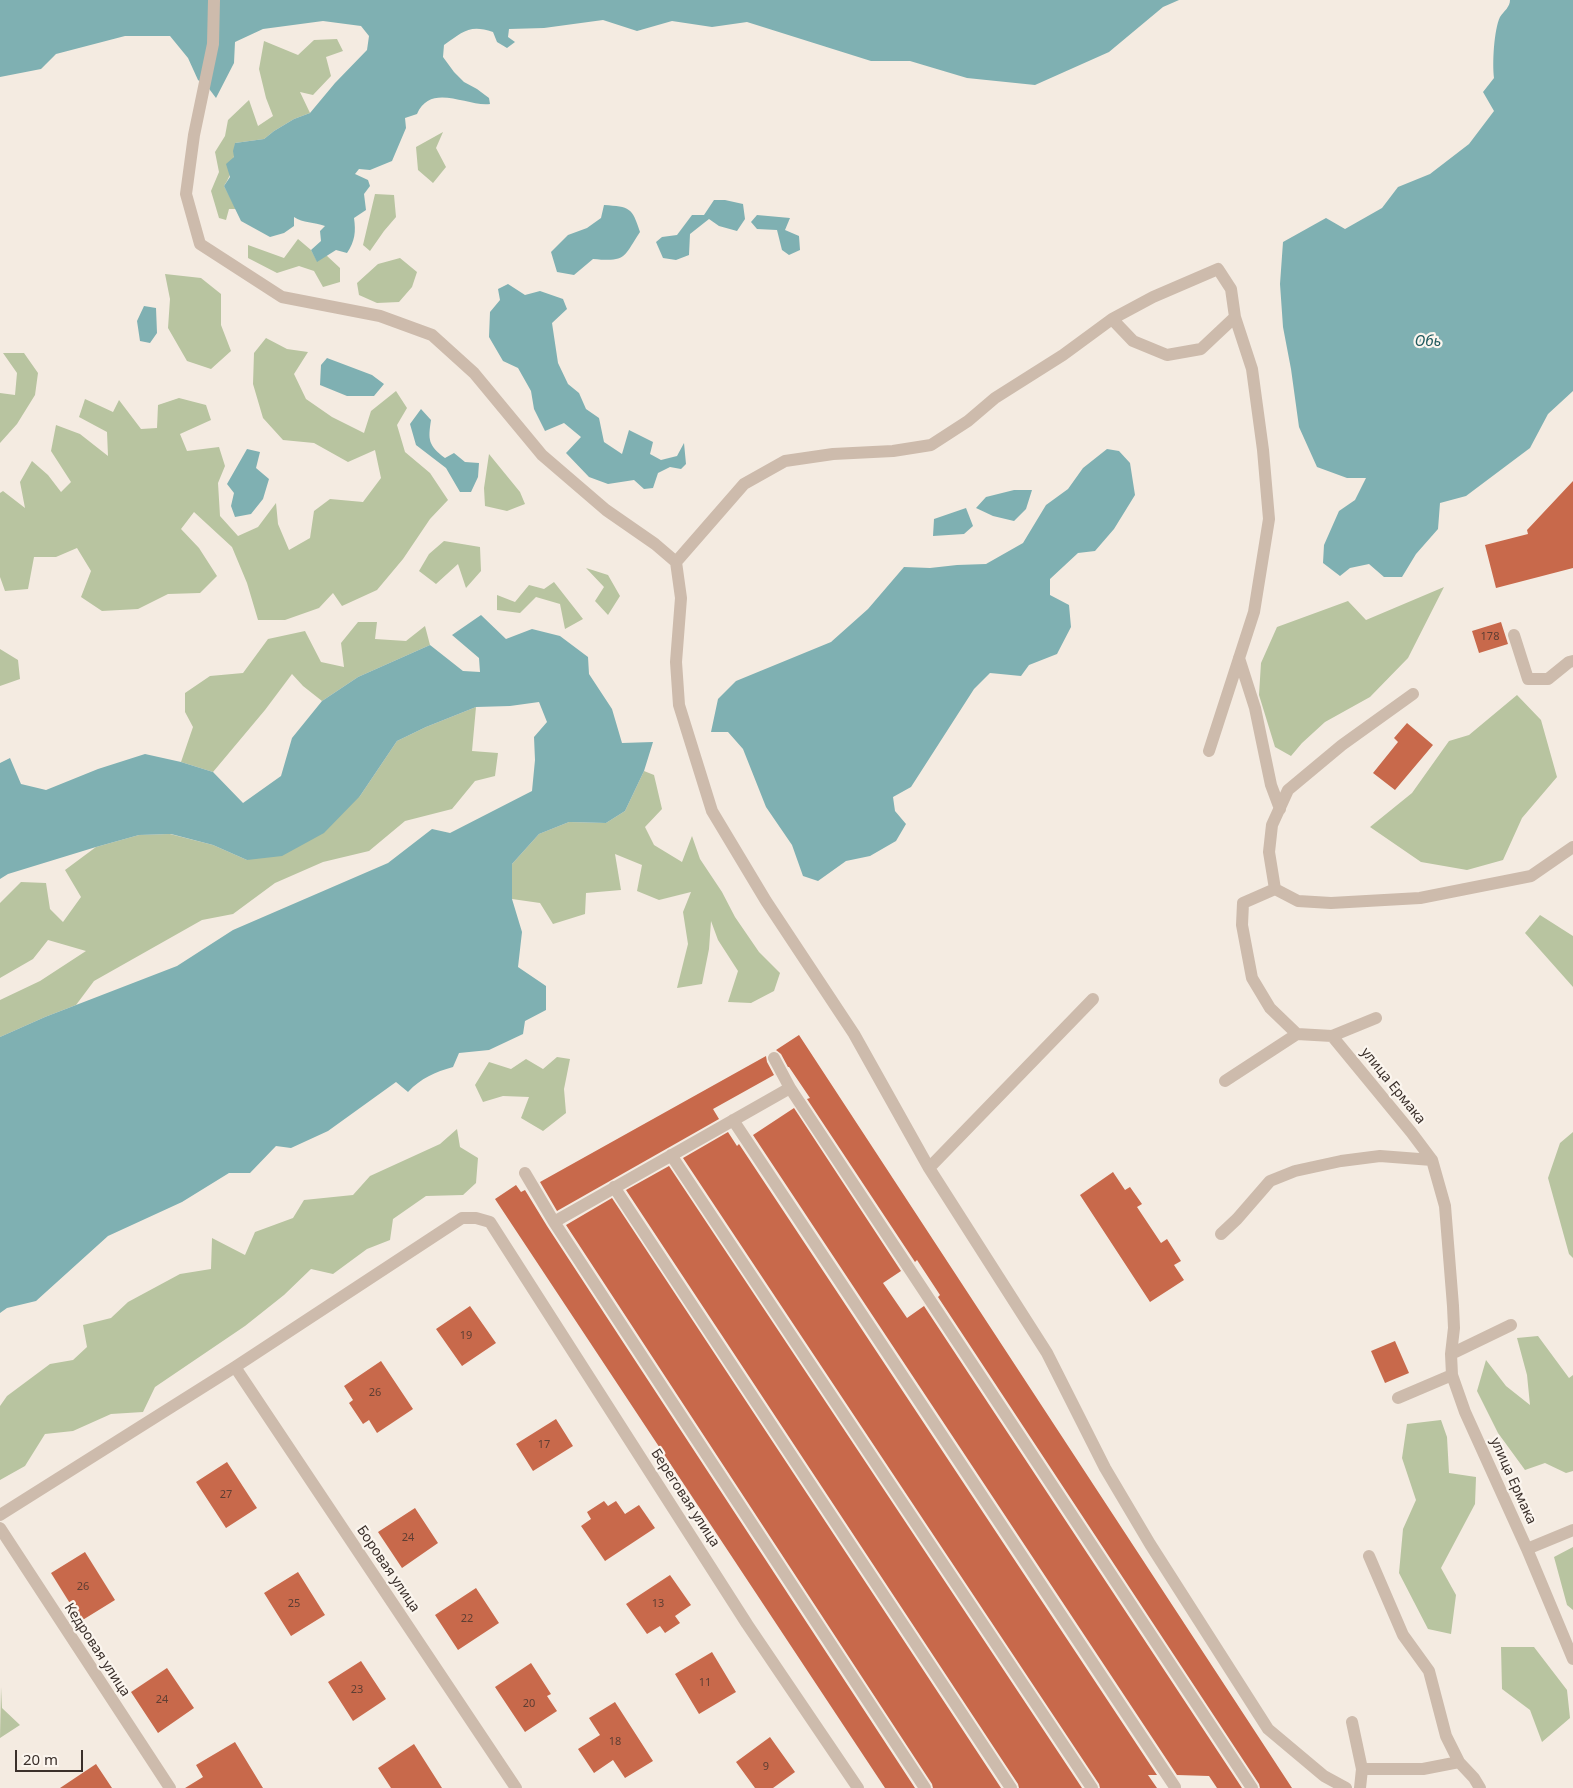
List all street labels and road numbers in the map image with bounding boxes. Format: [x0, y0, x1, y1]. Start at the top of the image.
street label: улица Ермака [1357, 1045, 1429, 1127]
street label: улица Ермака [1486, 1435, 1540, 1527]
street label: Береговая улица [647, 1446, 723, 1550]
street label: Боровая улица [353, 1523, 423, 1615]
street label: Кедровая улица [60, 1600, 134, 1700]

